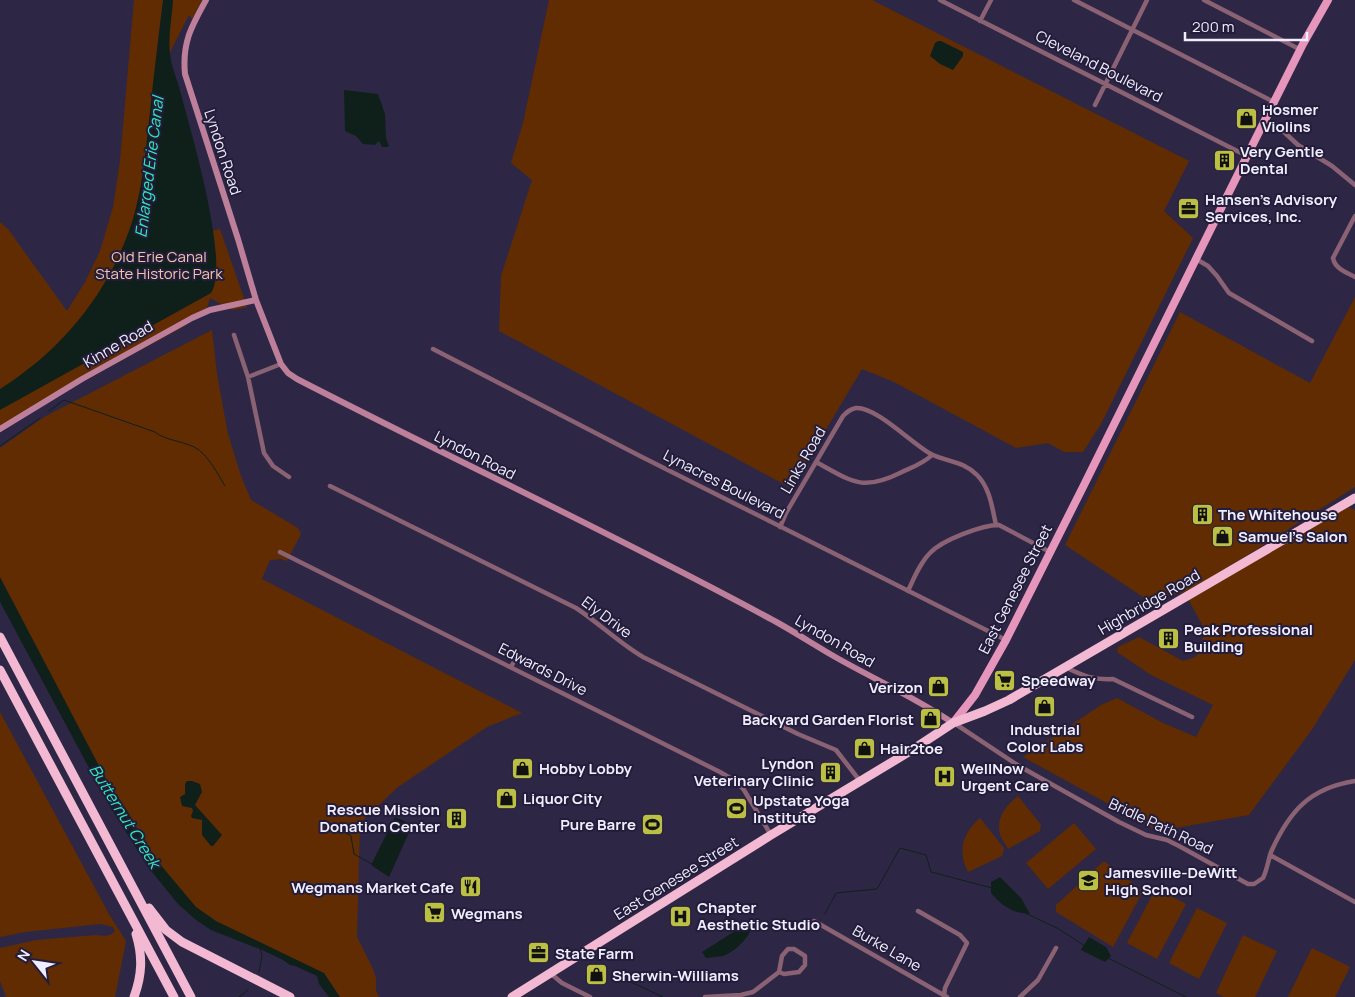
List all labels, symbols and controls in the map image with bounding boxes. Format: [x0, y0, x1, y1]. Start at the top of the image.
scale bar [1185, 10, 1308, 42]
text: 200 m [1192, 16, 1235, 37]
street label: Cleveland Boulevard [1032, 25, 1166, 107]
water label: Enlarged Erie Canal [129, 93, 169, 239]
place label: Hosmer Violins [1262, 99, 1318, 137]
street label: Lyndon Road [199, 106, 247, 198]
shop icon: Hosmer Violins [1234, 106, 1258, 130]
place label: Very Gentle Dental [1240, 141, 1324, 179]
building icon: Very Gentle Dental [1212, 148, 1236, 172]
place label: Hansen's Advisory Services, Inc. [1205, 189, 1338, 227]
office icon: Hansen's Advisory Services, Inc. [1177, 196, 1201, 220]
park label: Old Erie Canal State Historic Park [95, 246, 223, 284]
street label: Kinne Road [79, 316, 157, 372]
street label: Links Road [775, 423, 831, 497]
street label: Lyndon Road [431, 425, 519, 485]
street label: Lynacres Boulevard [660, 444, 788, 524]
building icon: The Whitehouse [1190, 502, 1214, 526]
place label: The Whitehouse [1218, 504, 1337, 525]
street label: East Genesee Street [973, 521, 1057, 657]
shop icon: Samuel's Salon [1210, 524, 1234, 548]
place label: Samuel's Salon [1238, 526, 1347, 547]
street label: Highbridge Road [1094, 564, 1204, 640]
street label: Ely Drive [578, 591, 637, 643]
street label: Lyndon Road [791, 610, 879, 672]
place label: Peak Professional Building [1184, 619, 1313, 657]
building icon: Peak Professional Building [1156, 626, 1180, 650]
street label: Edwards Drive [495, 638, 591, 700]
supermarket icon: Speedway [993, 668, 1017, 692]
place label: Speedway [1021, 670, 1096, 691]
shop icon: Verizon [927, 675, 951, 699]
place label: Verizon [869, 677, 923, 698]
shop icon: Industrial Color Labs [1033, 694, 1057, 718]
shop icon: Backyard Garden Florist [918, 707, 942, 731]
place label: Backyard Garden Florist [742, 709, 914, 730]
place label: Industrial Color Labs [1007, 719, 1083, 757]
shop icon: Hair2toe [852, 736, 876, 760]
place label: Hair2toe [880, 738, 943, 759]
place label: Lyndon Veterinary Clinic [694, 753, 814, 791]
shop icon: Hobby Lobby [511, 756, 535, 780]
place label: Hobby Lobby [539, 758, 633, 779]
place label: WellNow Urgent Care [961, 758, 1049, 796]
water label: Butternut Creek [84, 760, 167, 874]
building icon: Lyndon Veterinary Clinic [818, 760, 842, 784]
hospital icon: WellNow Urgent Care [933, 765, 957, 789]
shop icon: Liquor City [495, 786, 519, 810]
place label: Liquor City [523, 788, 603, 809]
place label: Upstate Yoga Institute [753, 790, 849, 828]
street label: Bridle Path Road [1105, 793, 1217, 859]
sports icon: Upstate Yoga Institute [725, 797, 749, 821]
place label: Rescue Mission Donation Center [319, 799, 440, 837]
building icon: Rescue Mission Donation Center [444, 806, 468, 830]
sports icon: Pure Barre [640, 812, 664, 836]
place label: Pure Barre [560, 814, 636, 835]
street label: East Genesee Street [610, 831, 742, 925]
place label: Jamesville-DeWitt High School [1105, 862, 1237, 900]
school or university icon: Jamesville-DeWitt High School [1077, 869, 1101, 893]
restaurant icon: Wegmans Market Cafe [458, 875, 482, 899]
place label: Wegmans Market Cafe [291, 877, 454, 898]
place label: Chapter Aesthetic Studio [697, 897, 820, 935]
supermarket icon: Wegmans [423, 901, 447, 925]
place label: Wegmans [451, 903, 523, 924]
hospital icon: Chapter Aesthetic Studio [669, 904, 693, 928]
street label: Burke Lane [849, 920, 925, 976]
north arrow [10, 937, 60, 987]
office icon: State Farm [527, 941, 551, 965]
place label: State Farm [555, 943, 634, 964]
text: N [13, 946, 34, 964]
shop icon: Sherwin-Williams [584, 963, 608, 987]
place label: Sherwin-Williams [612, 965, 739, 986]

